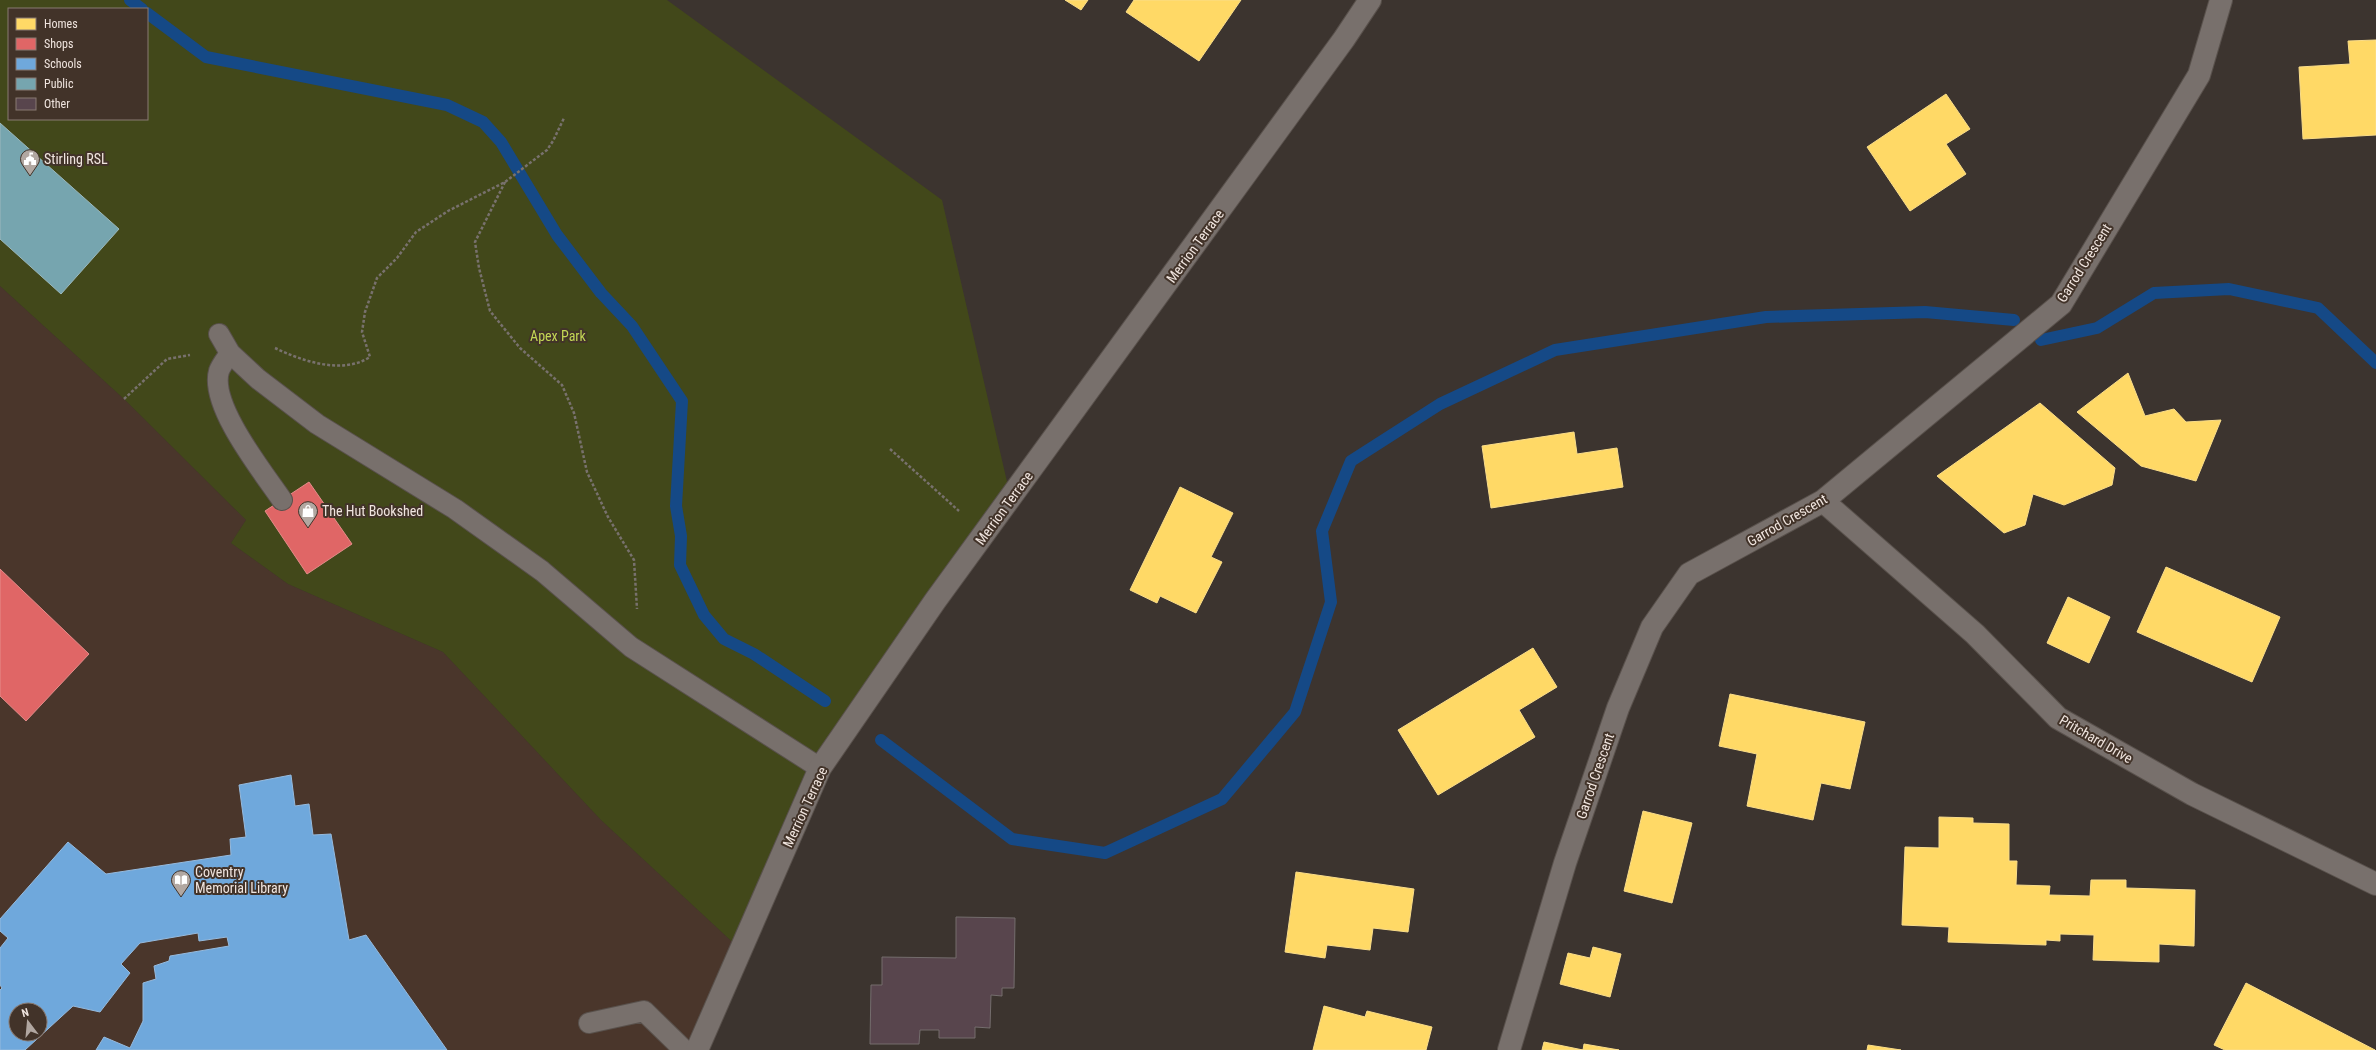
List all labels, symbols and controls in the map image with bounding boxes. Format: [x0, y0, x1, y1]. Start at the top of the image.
legend [8, 8, 148, 120]
text: Homes [44, 17, 78, 31]
text: Shops [44, 37, 73, 51]
text: Schools [44, 57, 82, 71]
text: Public [44, 77, 74, 91]
text: Other [44, 97, 70, 111]
public building icon: Stirling RSL [19, 148, 41, 176]
place label: Stirling RSL [44, 151, 108, 167]
street label: Merrion Terrace [1163, 206, 1227, 286]
street label: Garrod Crescent [2053, 221, 2115, 305]
park label: Apex Park [530, 328, 587, 344]
street label: Merrion Terrace [972, 468, 1036, 548]
street label: Garrod Crescent [1744, 491, 1830, 549]
shop icon: The Hut Bookshed [297, 500, 319, 528]
place label: The Hut Bookshed [322, 503, 423, 519]
street label: Pritchard Drive [2057, 712, 2136, 767]
street label: Garrod Crescent [1573, 731, 1617, 821]
street label: Merrion Terrace [779, 764, 831, 850]
place label: Coventry Memorial Library [195, 864, 288, 896]
library icon: Coventry Memorial Library [170, 869, 192, 897]
north arrow [8, 1002, 48, 1042]
text: N [20, 1006, 31, 1020]

